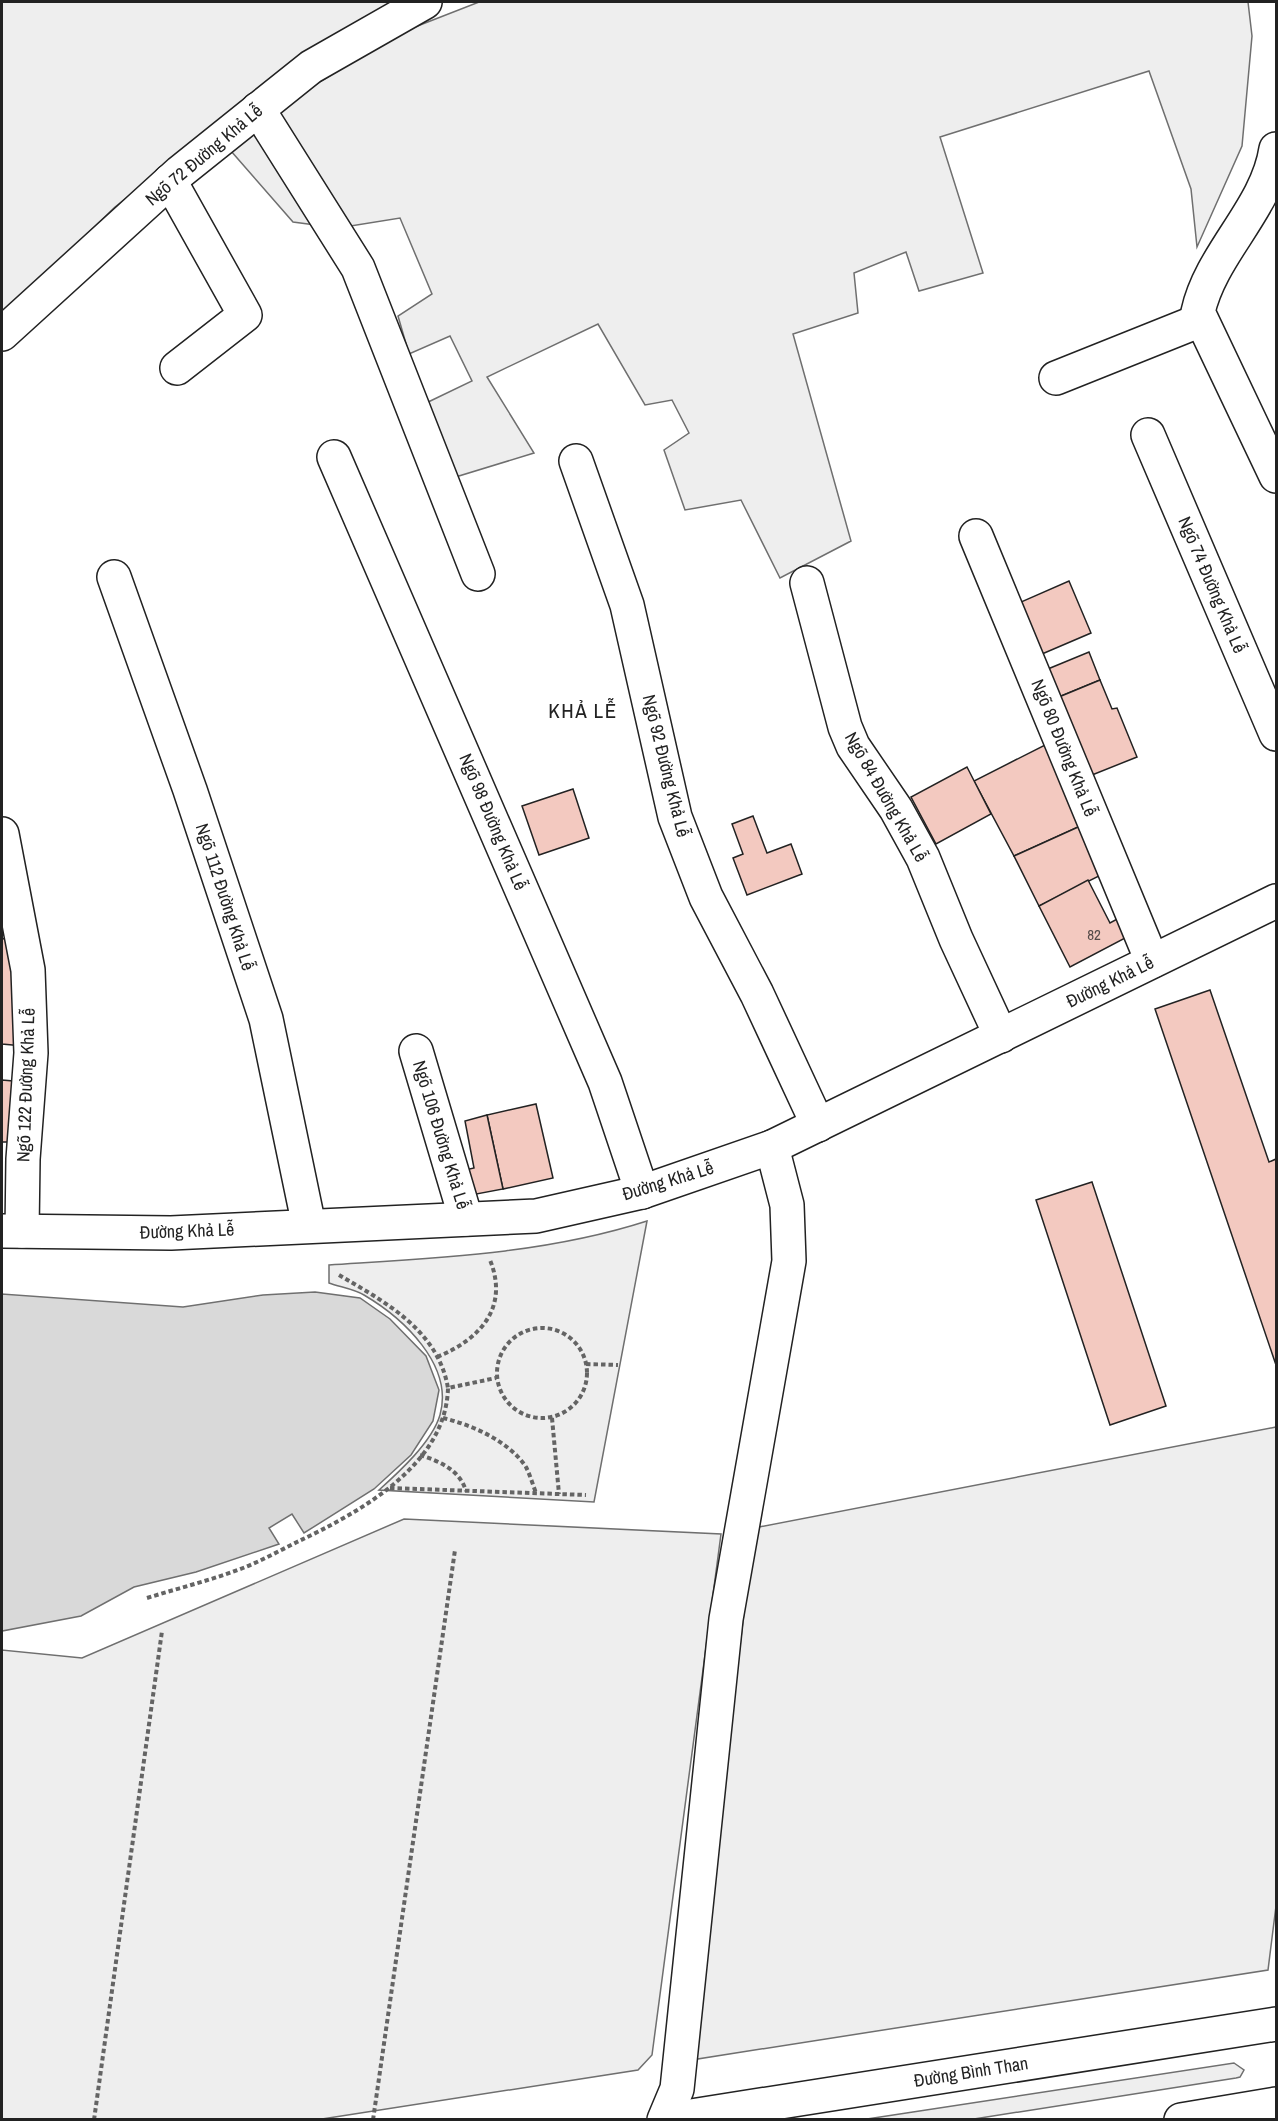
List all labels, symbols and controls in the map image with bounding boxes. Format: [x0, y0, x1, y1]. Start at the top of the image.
street label: Ngõ 72 Đường Khả Lễ [140, 98, 268, 211]
street label: Ngõ 74 Đường Khả Lễ [1172, 513, 1253, 657]
street label: Ngõ 80 Đường Khả Lễ [1026, 675, 1103, 820]
street label: Ngõ 92 Đường Khả Lễ [637, 692, 696, 840]
district label: KHẢ LỄ [548, 696, 618, 725]
street label: Ngõ 84 Đường Khả Lễ [839, 727, 934, 866]
street label: Ngõ 98 Đường Khả Lễ [453, 750, 534, 894]
street label: Ngõ 112 Đường Khả Lễ [190, 820, 261, 974]
house number: 82 [1087, 924, 1101, 945]
street label: Đường Khả Lễ [1062, 950, 1158, 1013]
street label: Ngõ 122 Đường Khả Lễ [10, 1007, 41, 1163]
street label: Ngõ 106 Đường Khả Lễ [407, 1057, 476, 1212]
street label: Đường Khả Lễ [619, 1155, 717, 1206]
street label: Đường Khả Lễ [139, 1216, 235, 1245]
street label: Đường Bình Than [912, 2050, 1030, 2093]

